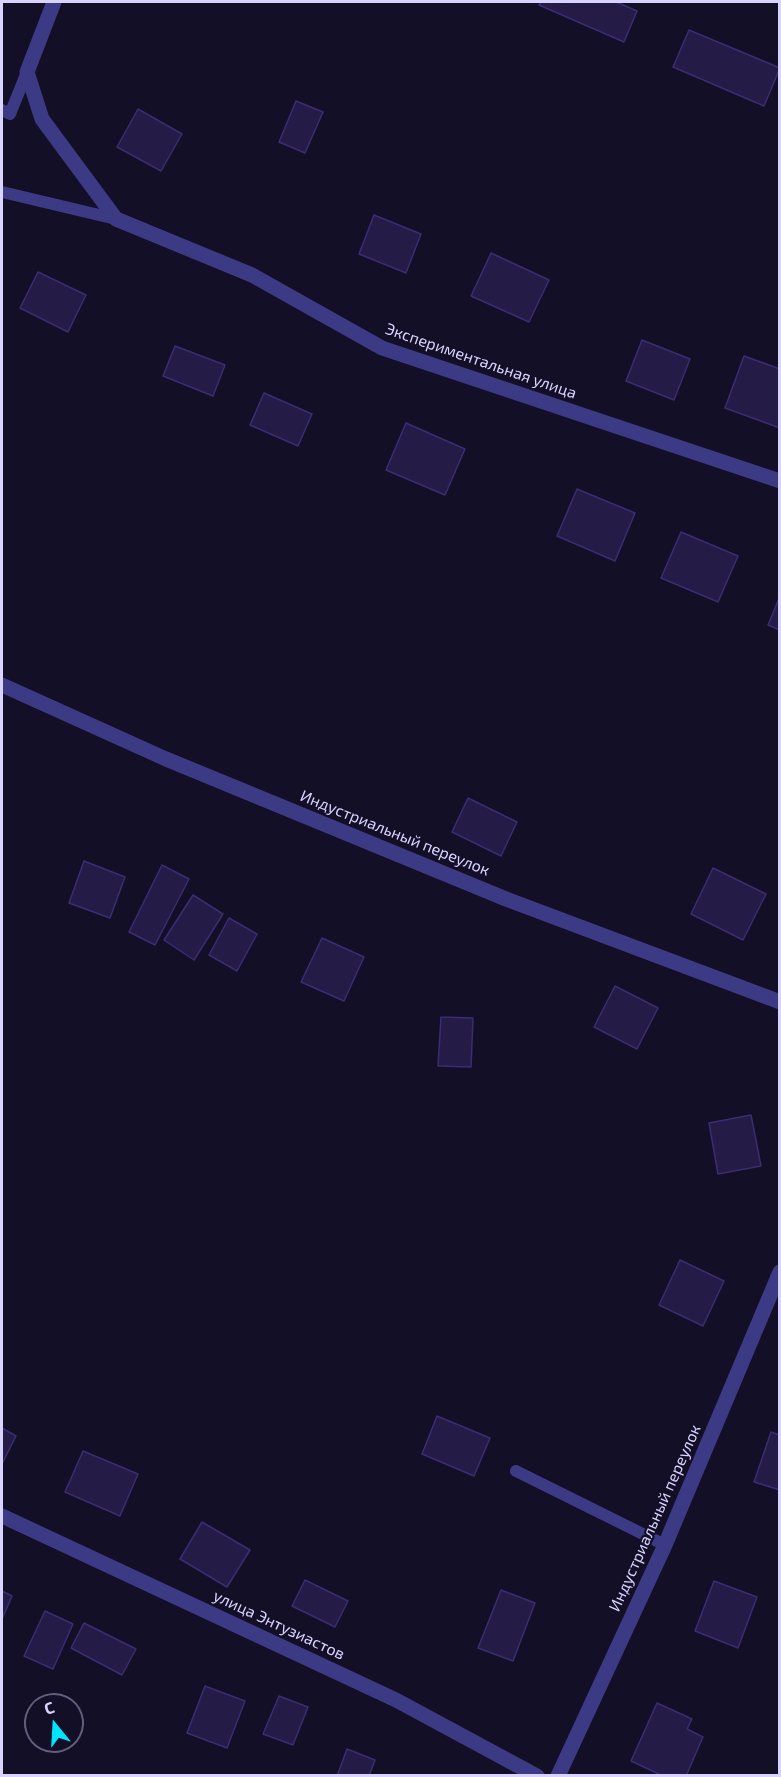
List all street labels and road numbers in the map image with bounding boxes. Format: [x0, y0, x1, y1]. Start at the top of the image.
street label: Экспериментальная улица [383, 319, 579, 403]
street label: Индустриальный переулок [297, 786, 493, 880]
street label: Индустриальный переулок [605, 1421, 705, 1615]
street label: улица Энтузиастов [210, 1586, 348, 1664]

